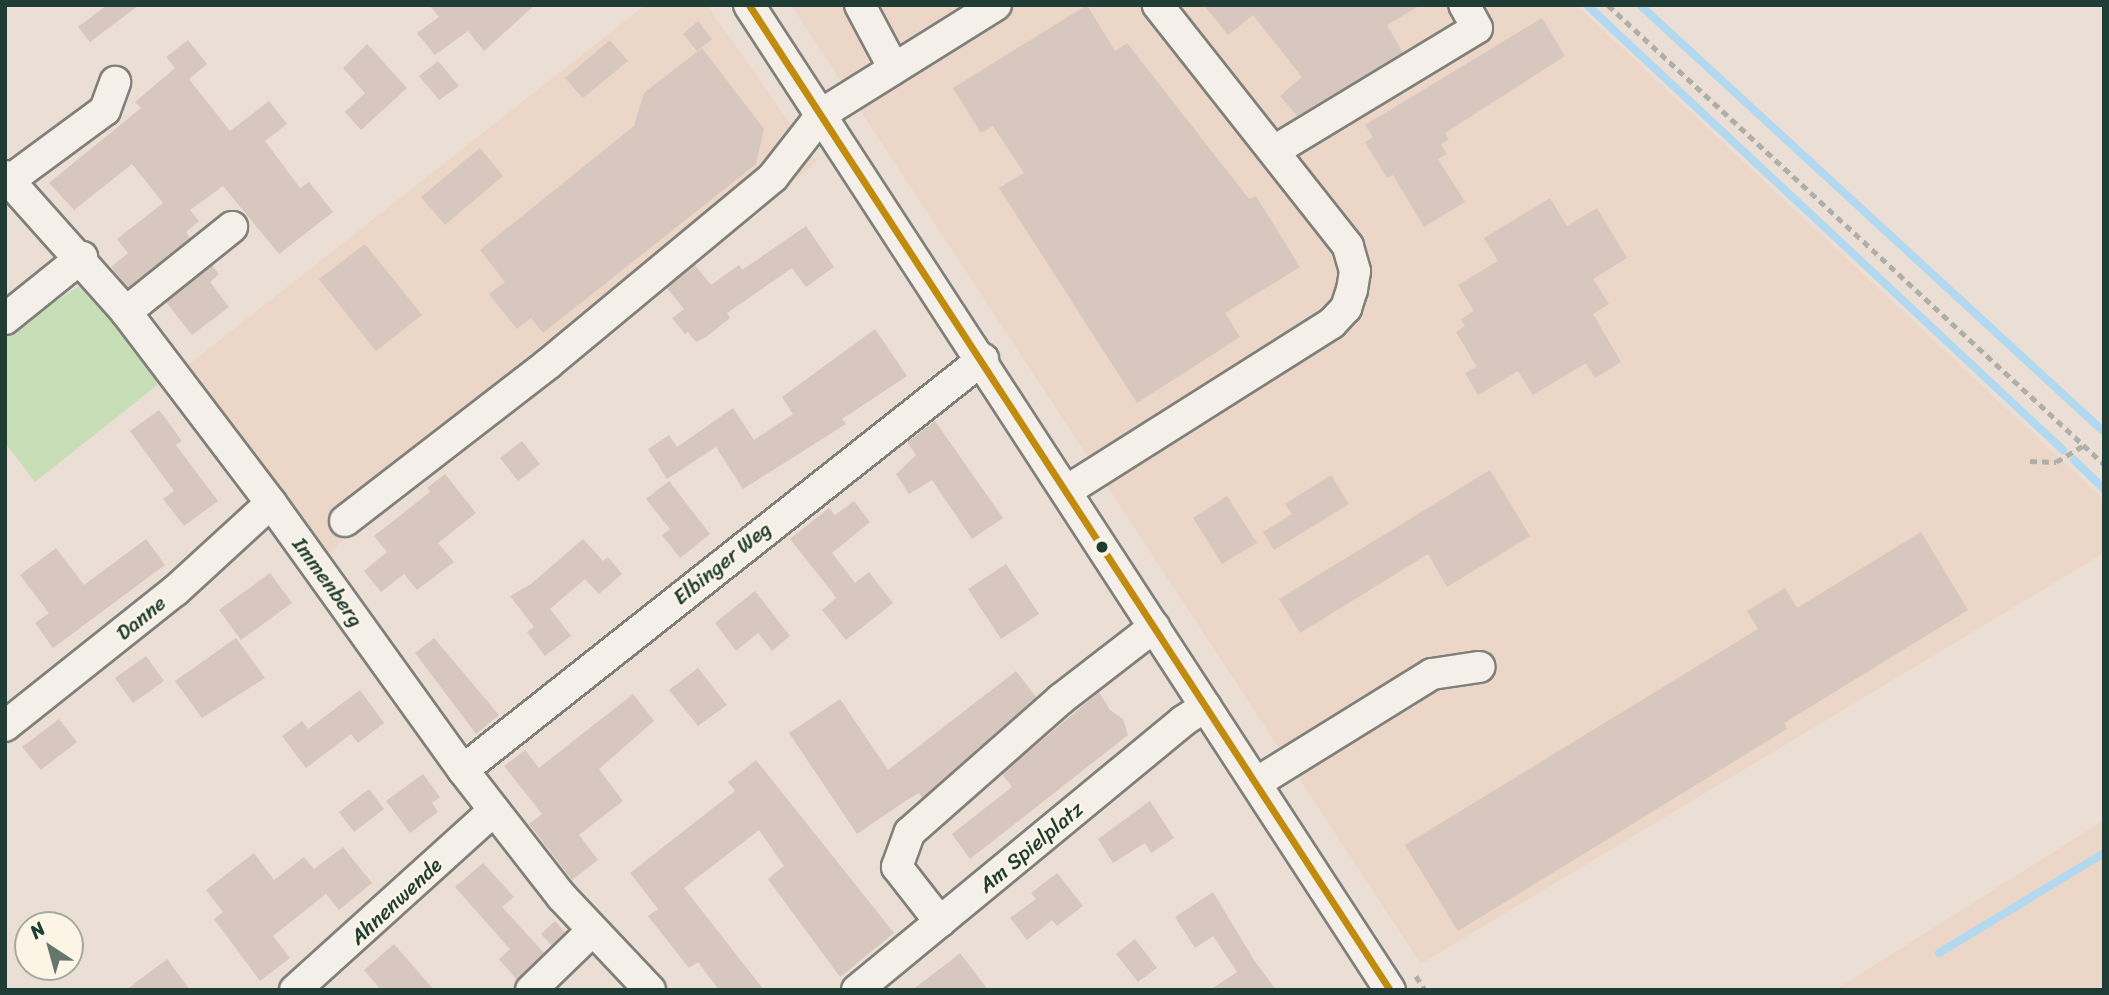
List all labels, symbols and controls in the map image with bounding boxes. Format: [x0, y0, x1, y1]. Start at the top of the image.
street label: Elbinger Weg [668, 516, 776, 610]
street label: Immenberg [287, 532, 369, 632]
unlabelled marker [1095, 540, 1109, 554]
street label: Danne [111, 590, 171, 646]
street label: Am Spielplatz [973, 796, 1089, 898]
street label: Ahnenwende [345, 852, 447, 950]
north arrow [14, 911, 84, 981]
text: N [23, 913, 53, 947]

